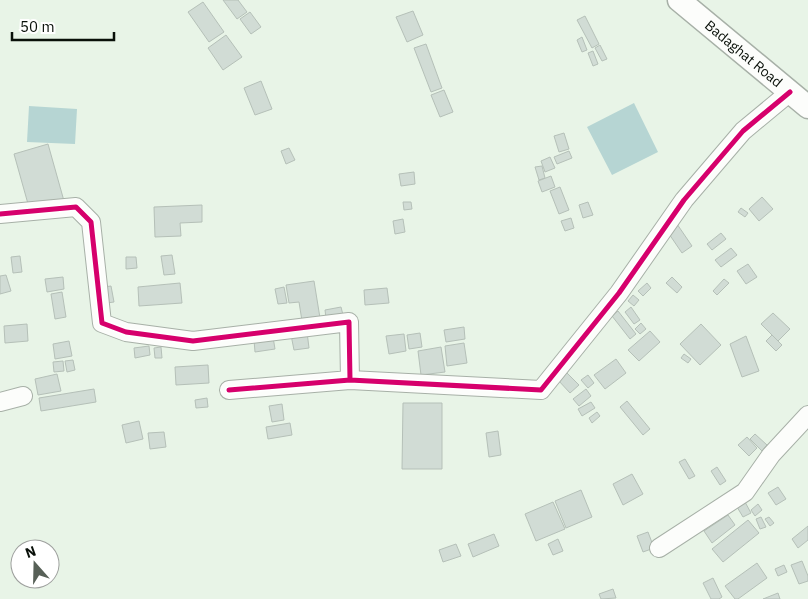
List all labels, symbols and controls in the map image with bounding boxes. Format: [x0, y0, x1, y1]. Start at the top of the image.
scale bar [12, 10, 115, 42]
street label: Badaghat Road [701, 16, 786, 91]
text: 50 m [20, 17, 55, 36]
north arrow [10, 539, 60, 589]
text: N [23, 542, 38, 562]

